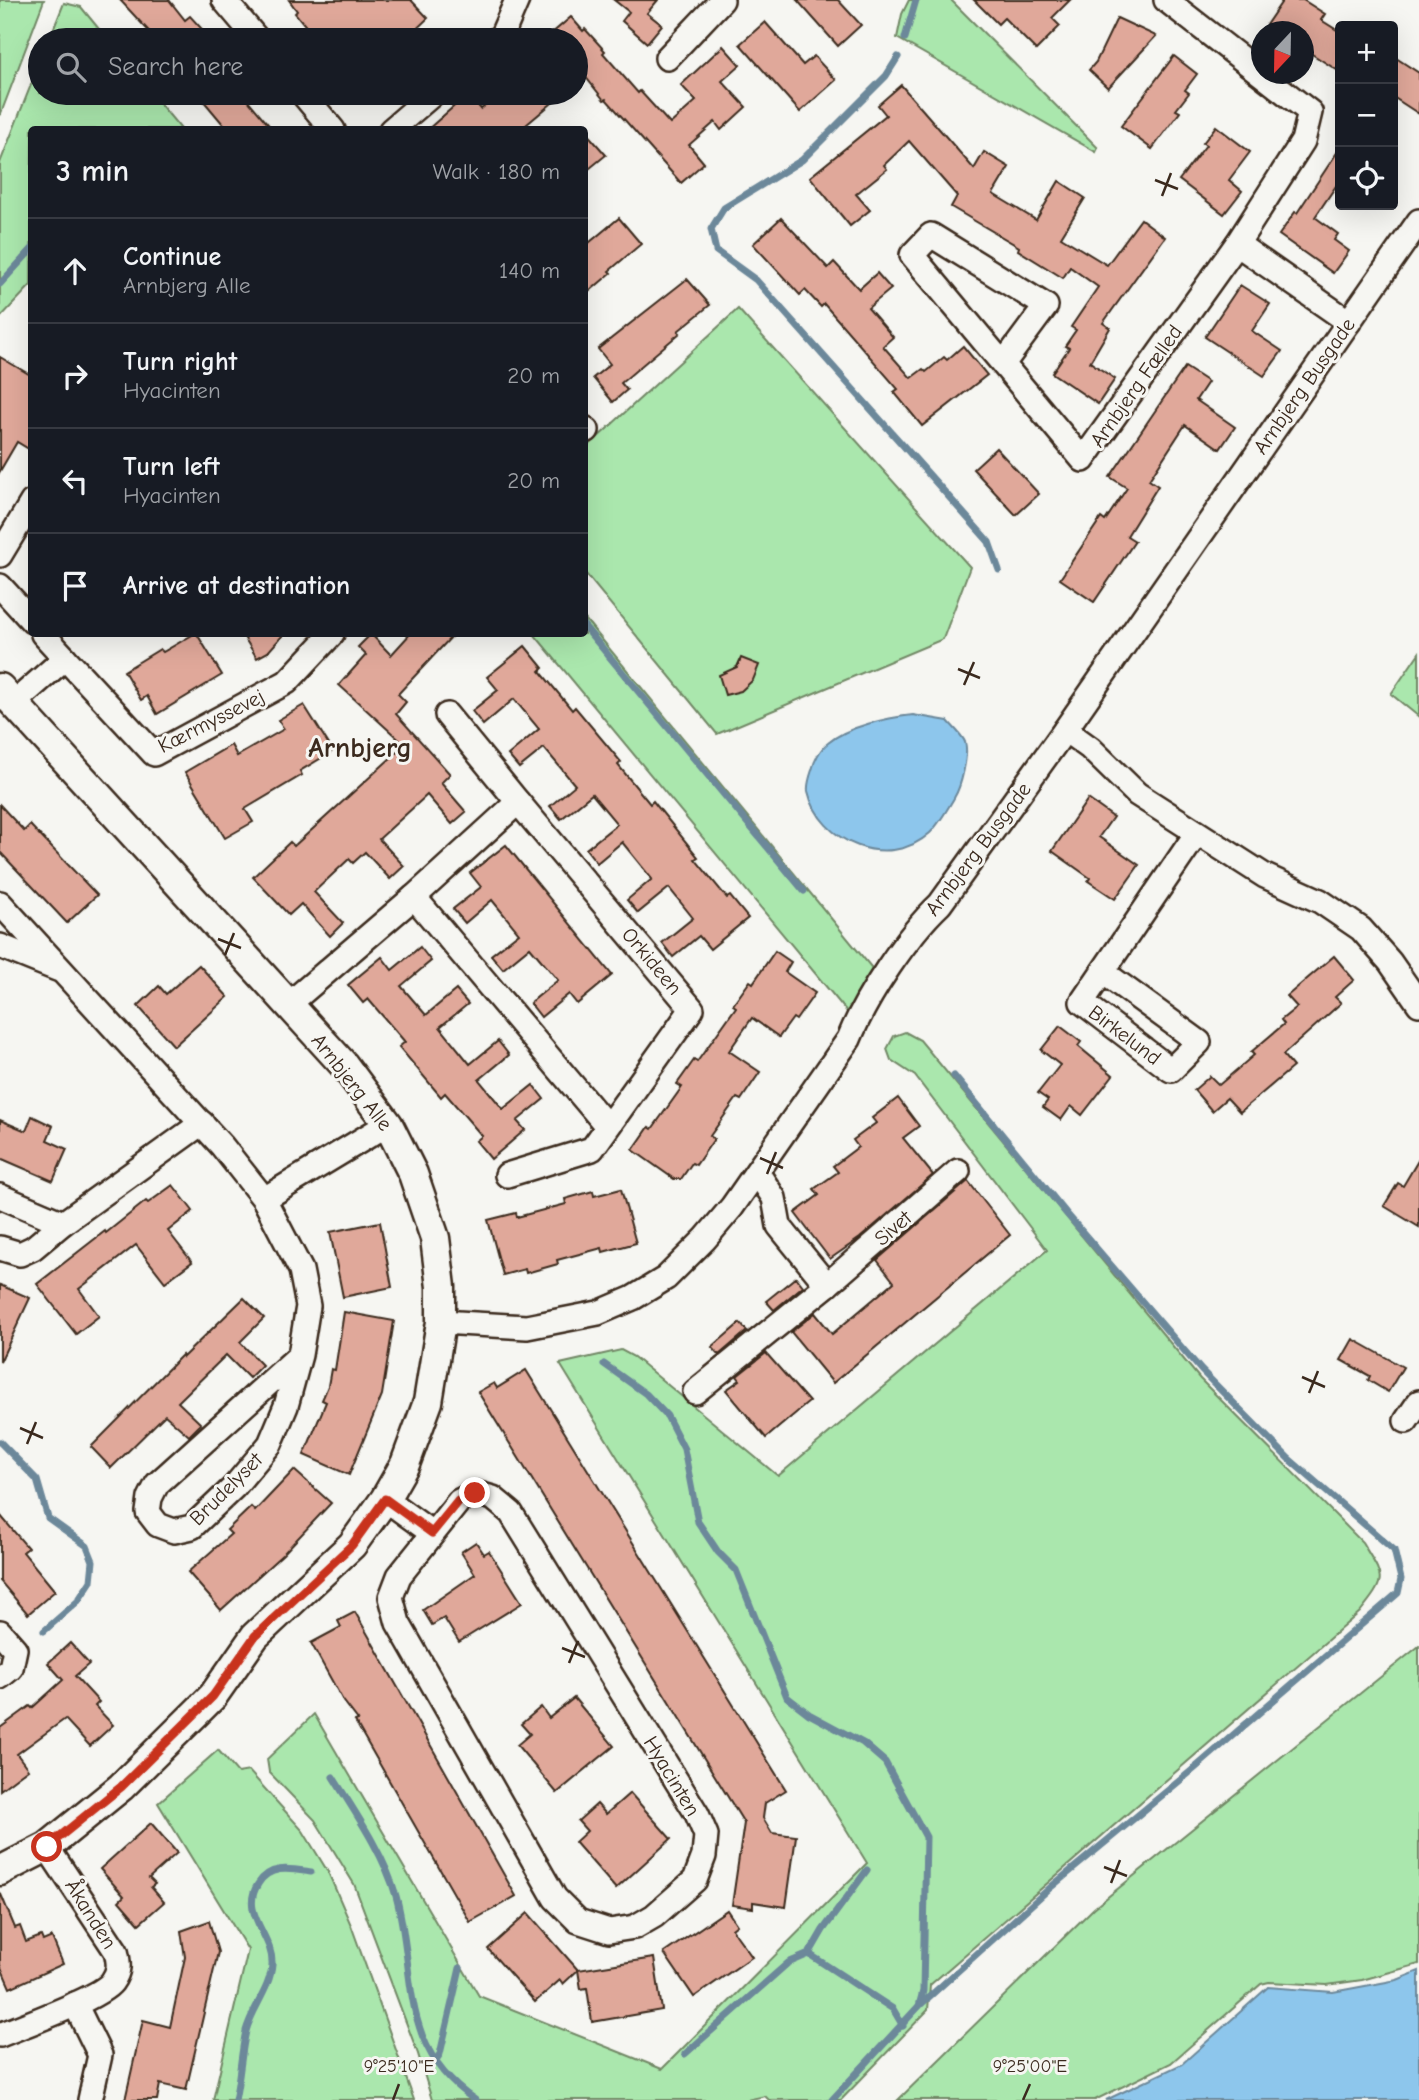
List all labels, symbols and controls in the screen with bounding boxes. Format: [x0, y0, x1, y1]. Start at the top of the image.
north arrow [1251, 21, 1314, 84]
map controls [1335, 21, 1398, 210]
button: + [1335, 21, 1398, 84]
search box [28, 28, 588, 105]
icon: search [52, 48, 90, 86]
text: Search here [108, 52, 243, 82]
button: − [1335, 84, 1398, 147]
button: locate [1335, 147, 1398, 210]
text: 3 min [56, 154, 129, 189]
text: Walk · 180 m [433, 158, 560, 185]
text: Continue [123, 242, 221, 272]
icon: ahead [56, 252, 94, 290]
text: 140 m [499, 257, 560, 284]
text: Arnbjerg Alle [123, 272, 251, 299]
street label: Arnbjerg Busgade [1248, 313, 1360, 459]
street label: Arnbjerg Fælled [1085, 320, 1187, 452]
text: Turn right [123, 347, 237, 377]
icon: right [56, 357, 94, 395]
text: 20 m [507, 362, 560, 389]
text: Hyacinten [123, 377, 221, 404]
text: Turn left [123, 452, 220, 482]
icon: left [56, 462, 94, 500]
text: 20 m [507, 467, 560, 494]
text: Hyacinten [123, 482, 221, 509]
icon: arrive [56, 567, 94, 605]
text: Arrive at destination [123, 571, 350, 601]
street label: Kærmyssevej [154, 684, 268, 758]
district label: Arnbjerg [308, 732, 412, 764]
street label: Arnbjerg Busgade [920, 778, 1036, 920]
street label: Orkideen [617, 922, 687, 1000]
street label: Birkelund [1084, 1000, 1166, 1070]
street label: Arnbjerg Alle [307, 1029, 397, 1135]
street label: Sivet [870, 1205, 917, 1251]
street label: Brudelyset [185, 1447, 268, 1530]
route end [459, 1477, 490, 1508]
street label: Hyacinten [639, 1732, 705, 1820]
route start [31, 1831, 62, 1862]
street label: Åkanden [60, 1875, 122, 1953]
text: 9°25'10"E [364, 2056, 434, 2077]
text: 9°25'00"E [993, 2056, 1067, 2077]

